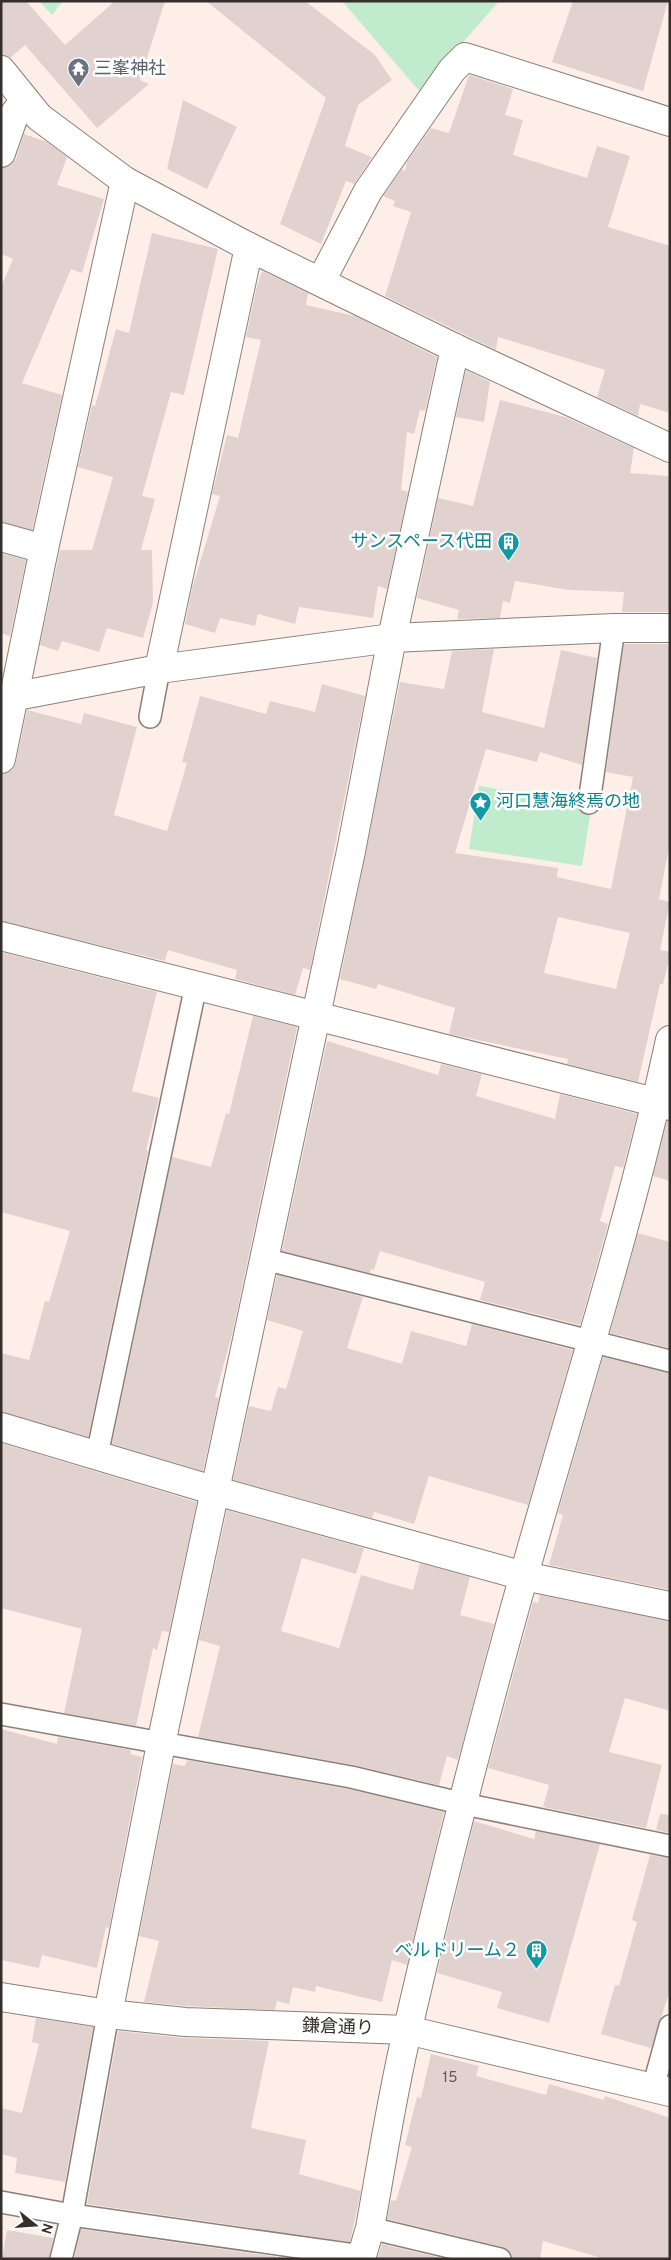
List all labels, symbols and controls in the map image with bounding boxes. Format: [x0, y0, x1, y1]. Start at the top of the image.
temple icon: 三峯神社 [66, 57, 90, 88]
place label: 三峯神社 [94, 58, 166, 81]
building icon: サンスペース代田 [496, 530, 520, 561]
place label: サンスペース代田 [351, 531, 492, 554]
place icon: 河口慧海終焉の地 [468, 790, 492, 821]
place label: 河口慧海終焉の地 [496, 791, 640, 814]
building icon: ベルドリーム２ [524, 1939, 548, 1970]
place label: ベルドリーム２ [395, 1940, 520, 1963]
street label: 鎌倉通り [302, 2015, 374, 2041]
house number: 15 [443, 2069, 457, 2088]
north arrow [10, 2200, 60, 2250]
text: N [36, 2221, 56, 2236]

